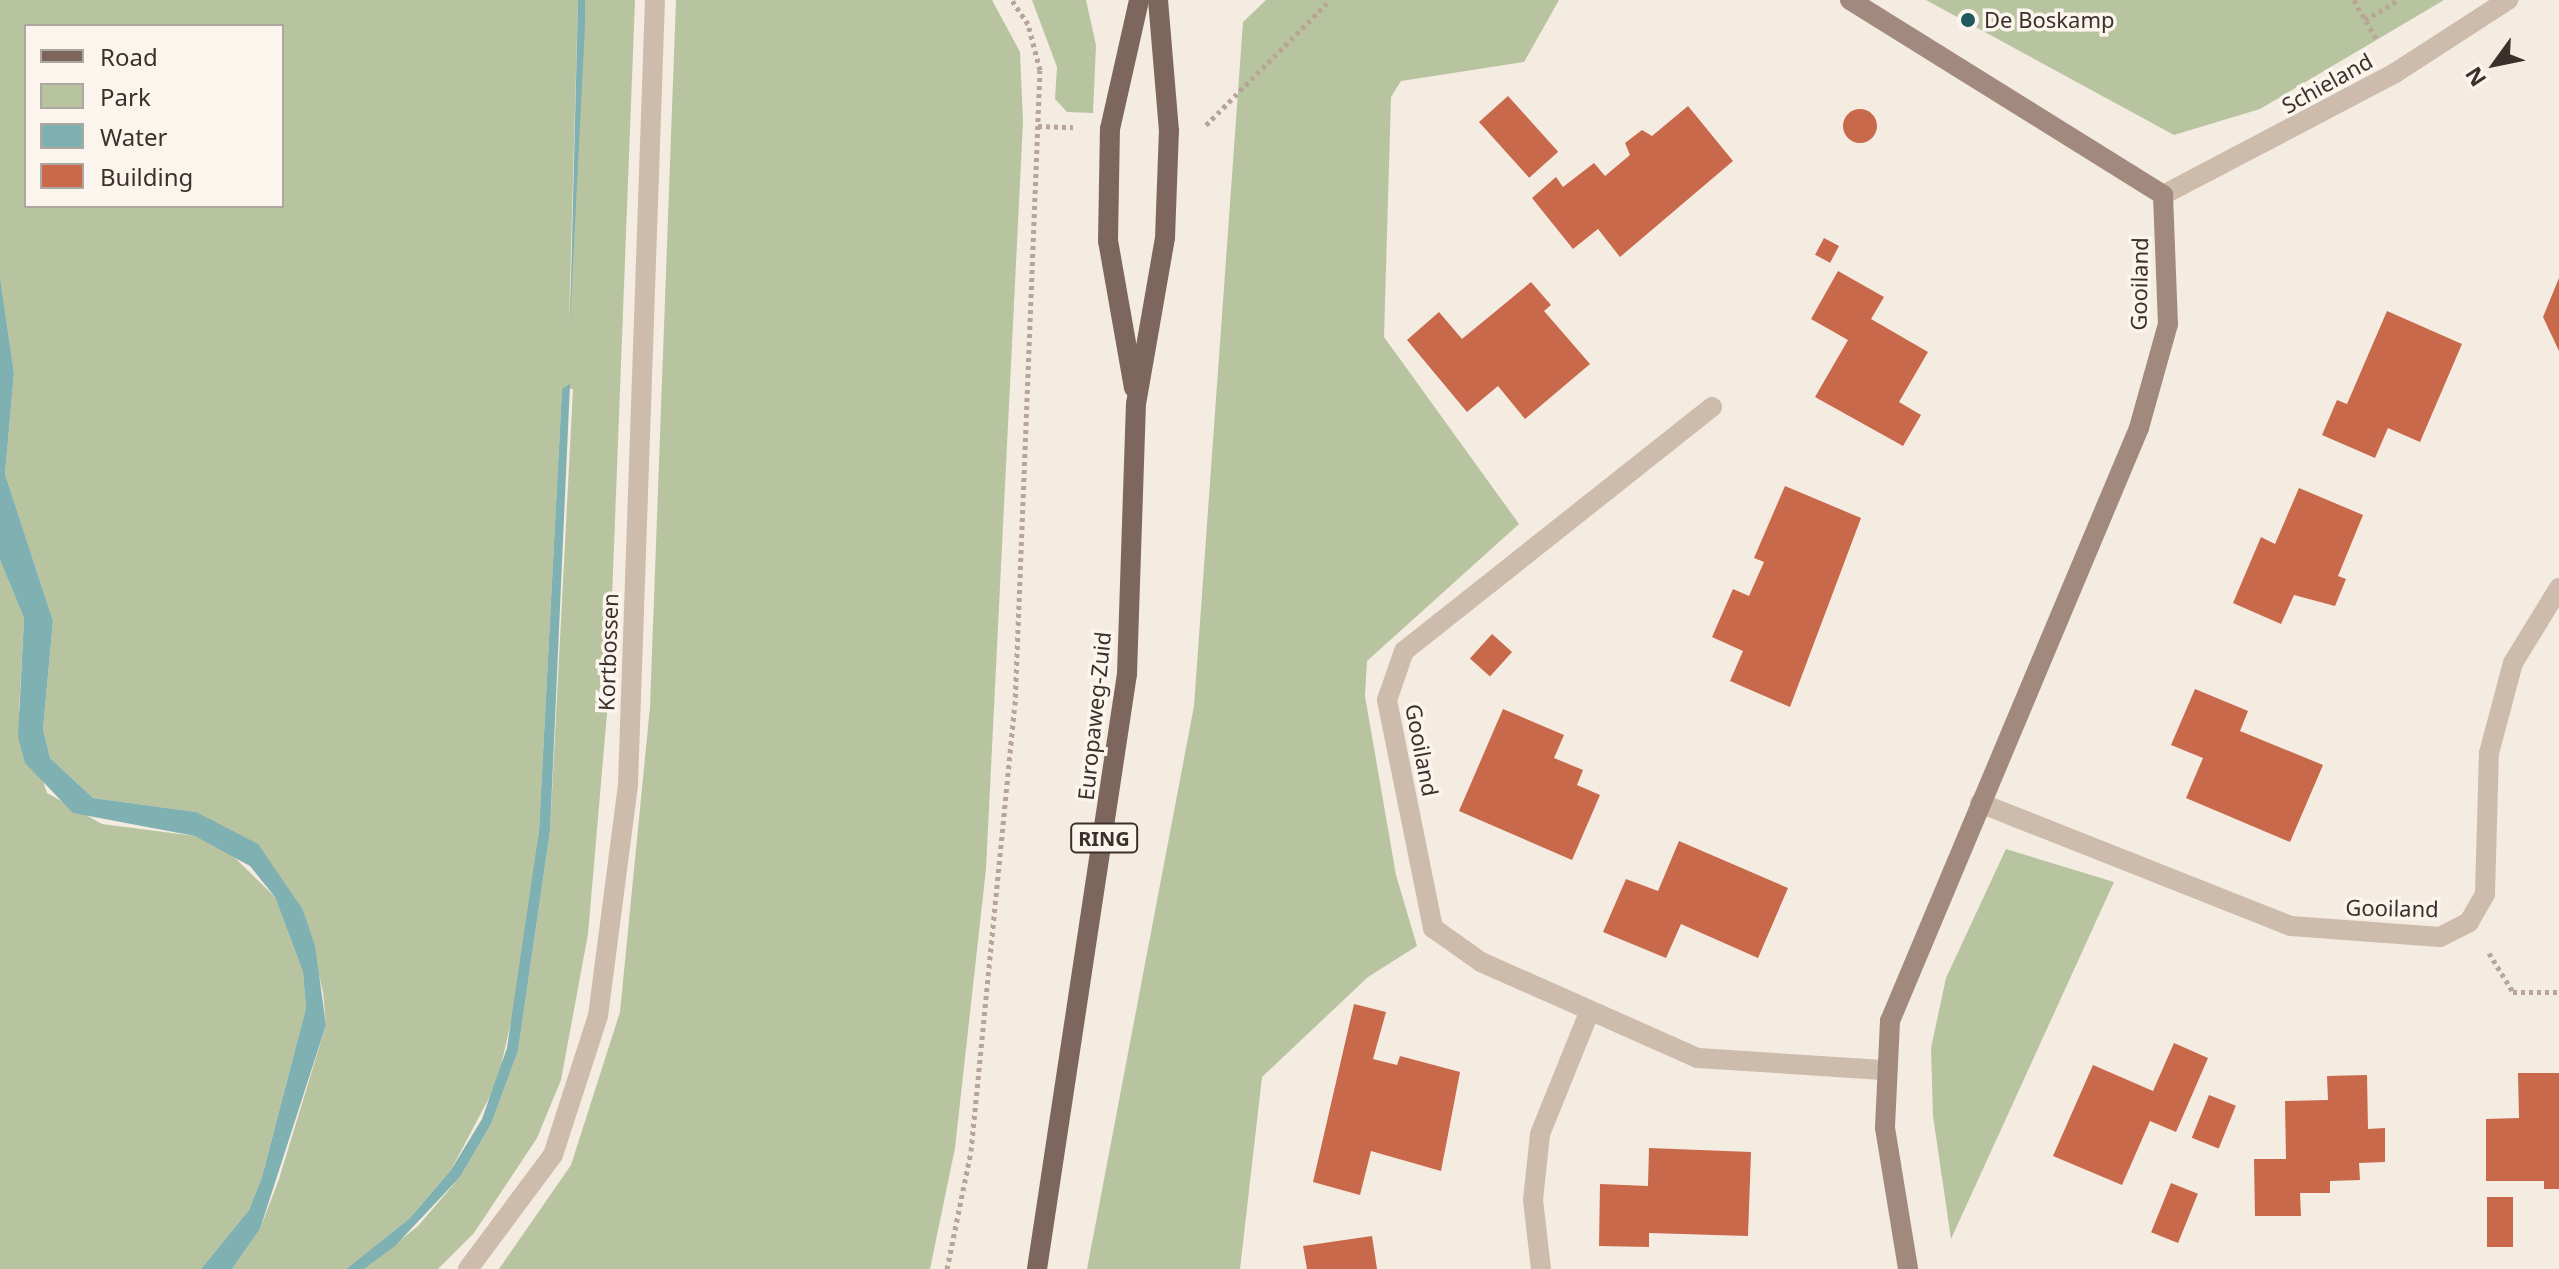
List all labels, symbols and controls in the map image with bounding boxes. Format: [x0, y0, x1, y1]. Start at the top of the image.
place label: De Boskamp [1984, 7, 2115, 33]
marker: De Boskamp [1959, 11, 1977, 29]
legend [24, 24, 284, 208]
north arrow [2455, 24, 2535, 104]
text: Road [100, 40, 158, 73]
street label: Schieland [2277, 47, 2377, 119]
text: N [2457, 61, 2492, 93]
text: Park [100, 80, 151, 113]
text: Water [100, 120, 167, 153]
text: Building [100, 160, 193, 193]
street label: Gooiland [2125, 237, 2153, 331]
street label: Kortbossen [593, 593, 623, 711]
street label: Europaweg-Zuid [1072, 630, 1116, 802]
street label: Gooiland [1400, 702, 1444, 798]
road number: RING [1070, 822, 1138, 854]
street label: Gooiland [2345, 894, 2439, 922]

